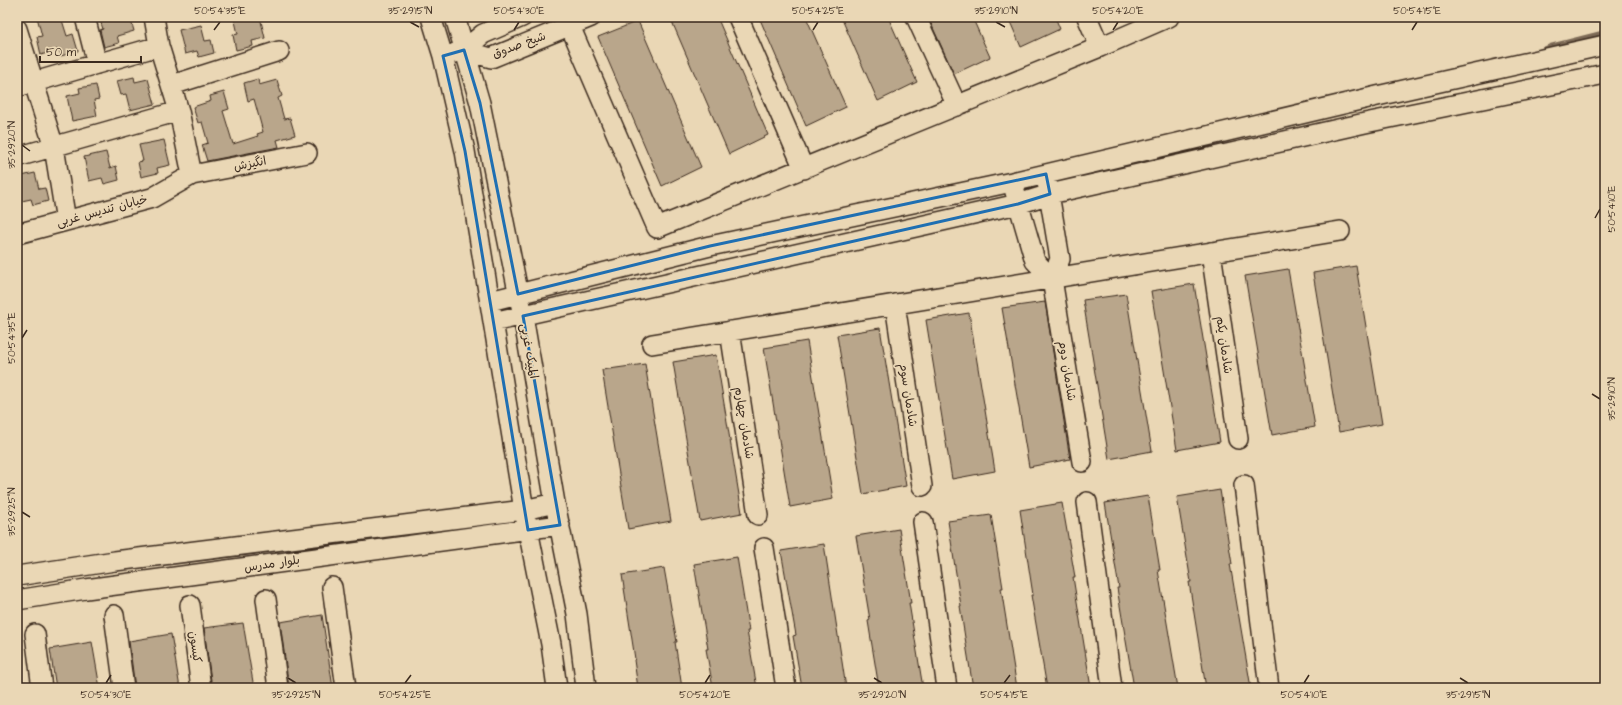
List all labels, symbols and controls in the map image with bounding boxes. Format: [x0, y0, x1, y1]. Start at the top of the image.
text: 50°54'35"E [194, 4, 246, 18]
text: 35°29'15"N [388, 4, 432, 18]
text: 50°54'30"E [494, 4, 544, 18]
text: 50°54'25"E [792, 4, 844, 18]
text: 35°29'10"N [974, 4, 1018, 18]
text: 50°54'20"E [1092, 4, 1144, 18]
text: 50°54'15"E [1393, 4, 1441, 18]
street label: شیخ صدوق [490, 27, 548, 63]
scale bar [40, 38, 141, 64]
text: 50 m [46, 44, 77, 61]
text: 35°29'20"N [5, 121, 19, 169]
street label: انگیزش [232, 153, 268, 175]
text: 50°54'10"E [1605, 185, 1619, 232]
street label: خیابان تندیس غربی [55, 191, 149, 231]
text: 50°54'35"E [5, 312, 19, 364]
street label: شادمان یکم [1212, 315, 1236, 375]
street label: المپیک غربی [516, 322, 542, 380]
street label: شادمان دوم [1054, 340, 1080, 402]
street label: شادمان سوم [895, 362, 921, 428]
text: 35°29'10"N [1605, 377, 1619, 421]
street label: شادمان چهارم [730, 386, 758, 460]
text: 35°29'25"N [5, 488, 19, 536]
street label: بلوار مدرس [243, 552, 301, 576]
street label: کیسون [184, 630, 206, 664]
text: 50°54'30"E [81, 688, 131, 702]
text: 35°29'25"N [272, 688, 320, 702]
text: 50°54'25"E [379, 688, 431, 702]
text: 50°54'20"E [679, 688, 731, 702]
text: 35°29'20"N [858, 688, 906, 702]
text: 50°54'15"E [980, 688, 1028, 702]
text: 50°54'10"E [1281, 688, 1328, 702]
text: 35°29'15"N [1446, 688, 1490, 702]

